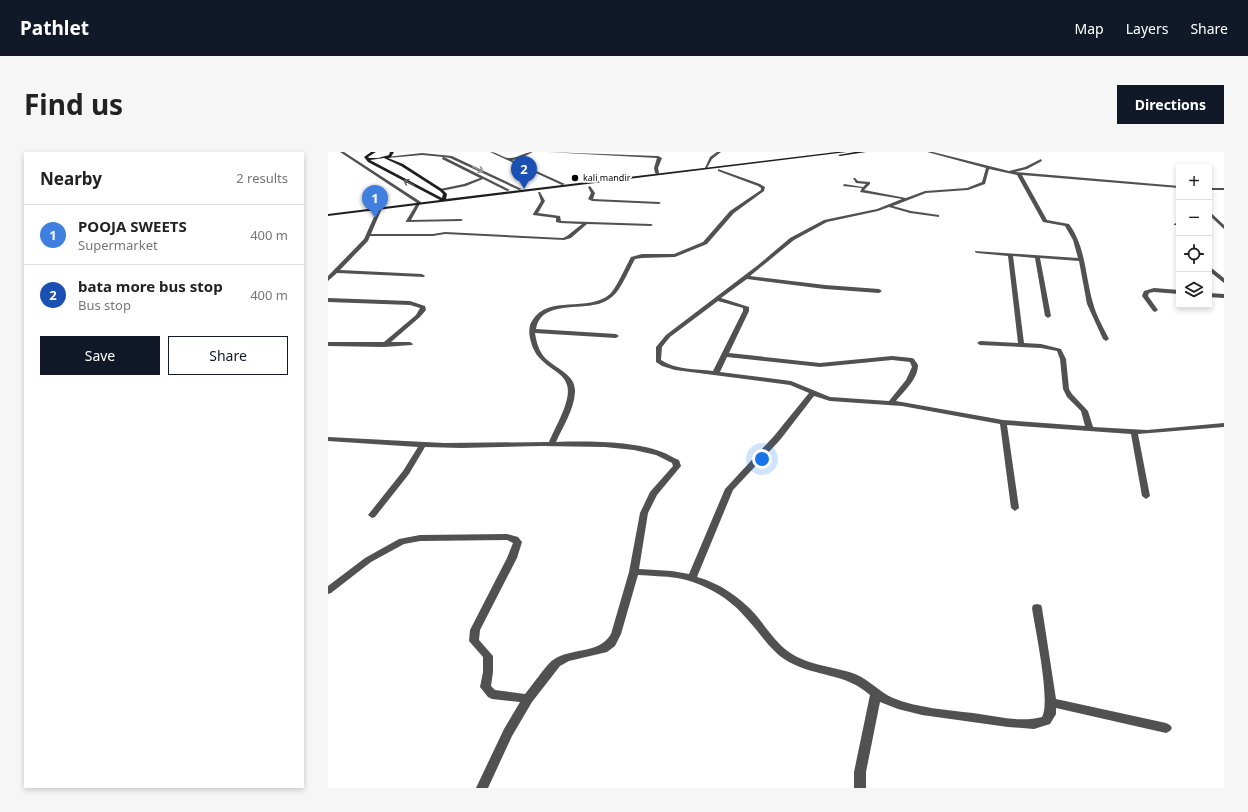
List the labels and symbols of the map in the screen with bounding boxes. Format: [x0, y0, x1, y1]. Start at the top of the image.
pin: 2 [511, 156, 537, 189]
one-way arrow [472, 166, 484, 173]
place label: kali mandir [583, 171, 631, 184]
marker: kali mandir [570, 173, 580, 183]
one-way arrow [404, 179, 416, 186]
pin: 1 [362, 185, 388, 218]
your location [752, 449, 772, 469]

